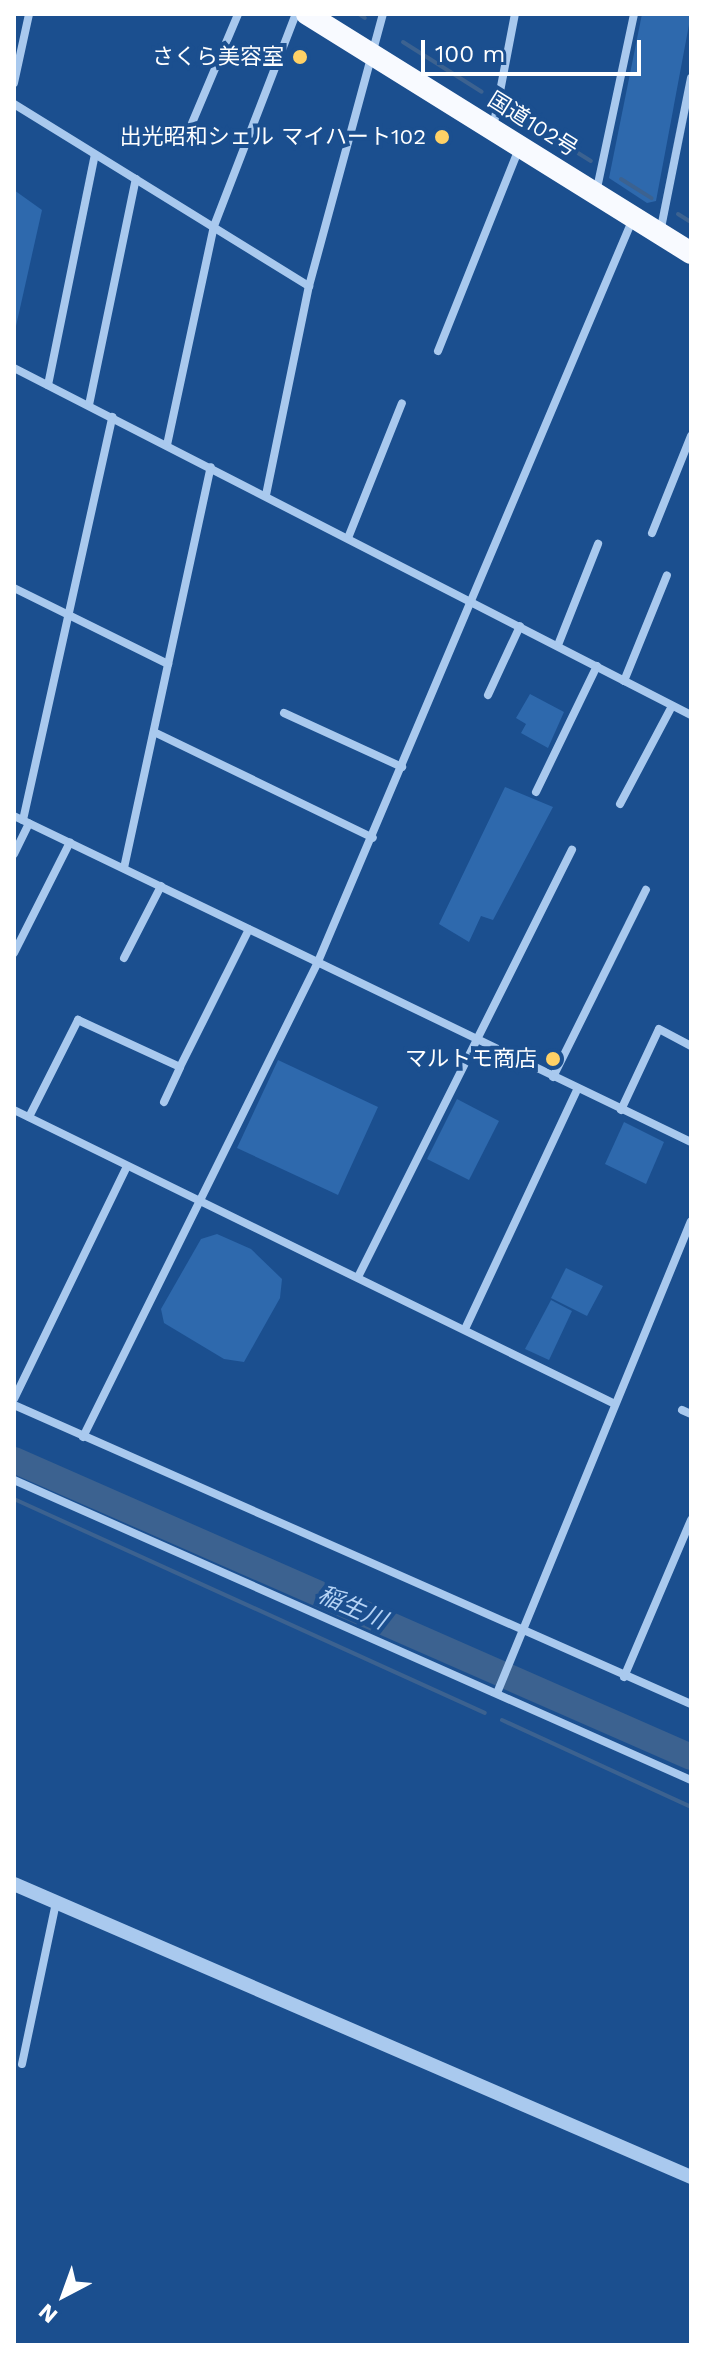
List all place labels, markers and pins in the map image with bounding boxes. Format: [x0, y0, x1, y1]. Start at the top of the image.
place label: さくら美容室 [152, 44, 284, 70]
marker: さくら美容室 [291, 48, 309, 66]
place label: 出光昭和シェル マイハート102 [119, 124, 426, 150]
marker: 出光昭和シェル マイハート102 [433, 128, 451, 146]
place label: マルトモ商店 [405, 1046, 537, 1072]
marker: マルトモ商店 [544, 1050, 562, 1068]

